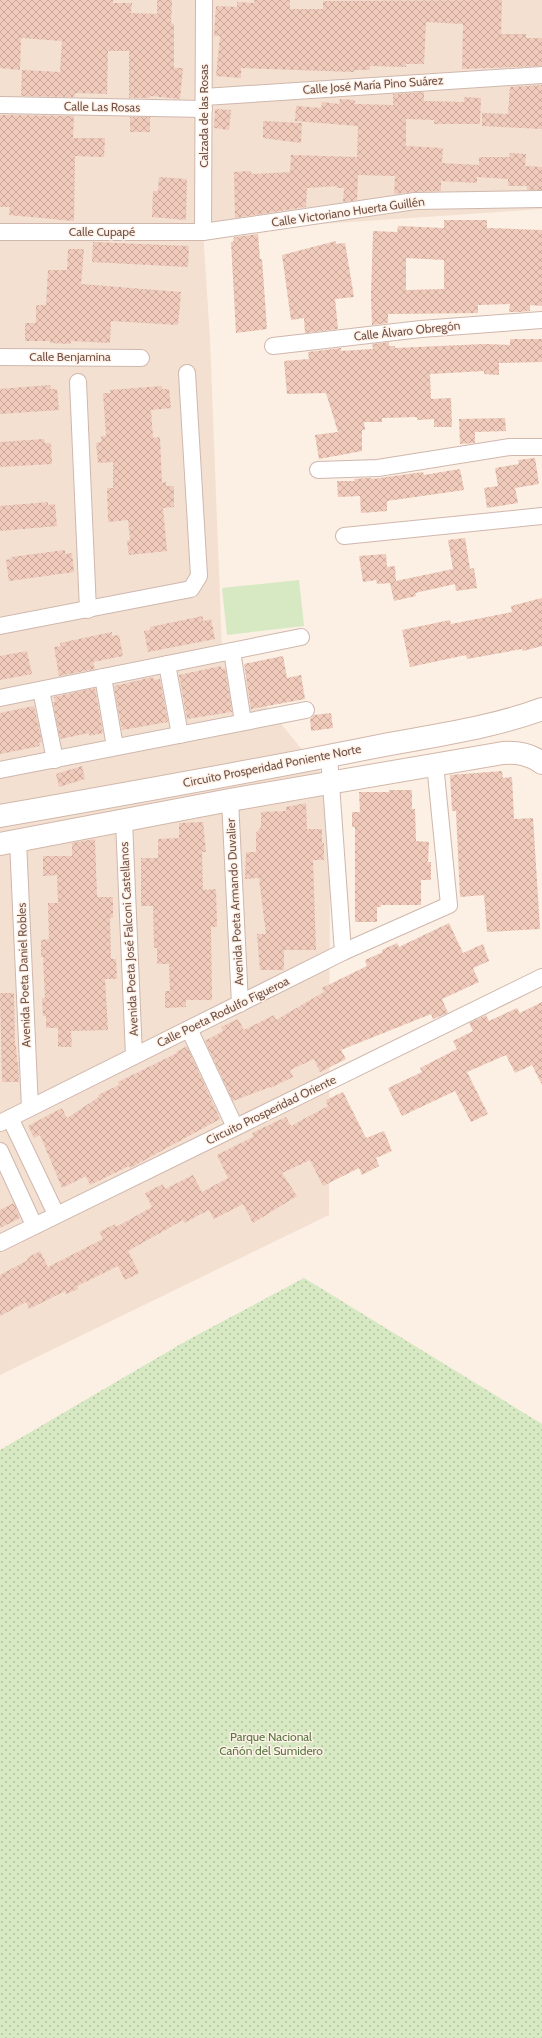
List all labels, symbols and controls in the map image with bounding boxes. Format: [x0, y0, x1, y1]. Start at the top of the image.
street label: Calzada de las Rosas [196, 64, 211, 168]
street label: Calle José María Pino Suárez [302, 72, 444, 97]
street label: Calle Las Rosas [64, 98, 140, 115]
street label: Calle Victoriano Huerta Guillén [270, 193, 426, 230]
street label: Calle Cupapé [69, 224, 135, 239]
street label: Calle Álvaro Obregón [353, 317, 461, 344]
street label: Calle Benjamina [29, 349, 111, 364]
street label: Circuito Prosperidad Poniente Norte [181, 741, 362, 790]
street label: Avenida Poeta Armando Duvalier [223, 818, 246, 986]
street label: Avenida Poeta José Falconi Castellanos [116, 841, 141, 1037]
street label: Avenida Poeta Daniel Robles [13, 902, 34, 1048]
street label: Calle Poeta Rodulfo Figueroa [154, 973, 292, 1050]
street label: Circuito Prosperidad Oriente [203, 1072, 338, 1148]
park label: Parque Nacional Cañón del Sumidero [219, 1729, 323, 1758]

